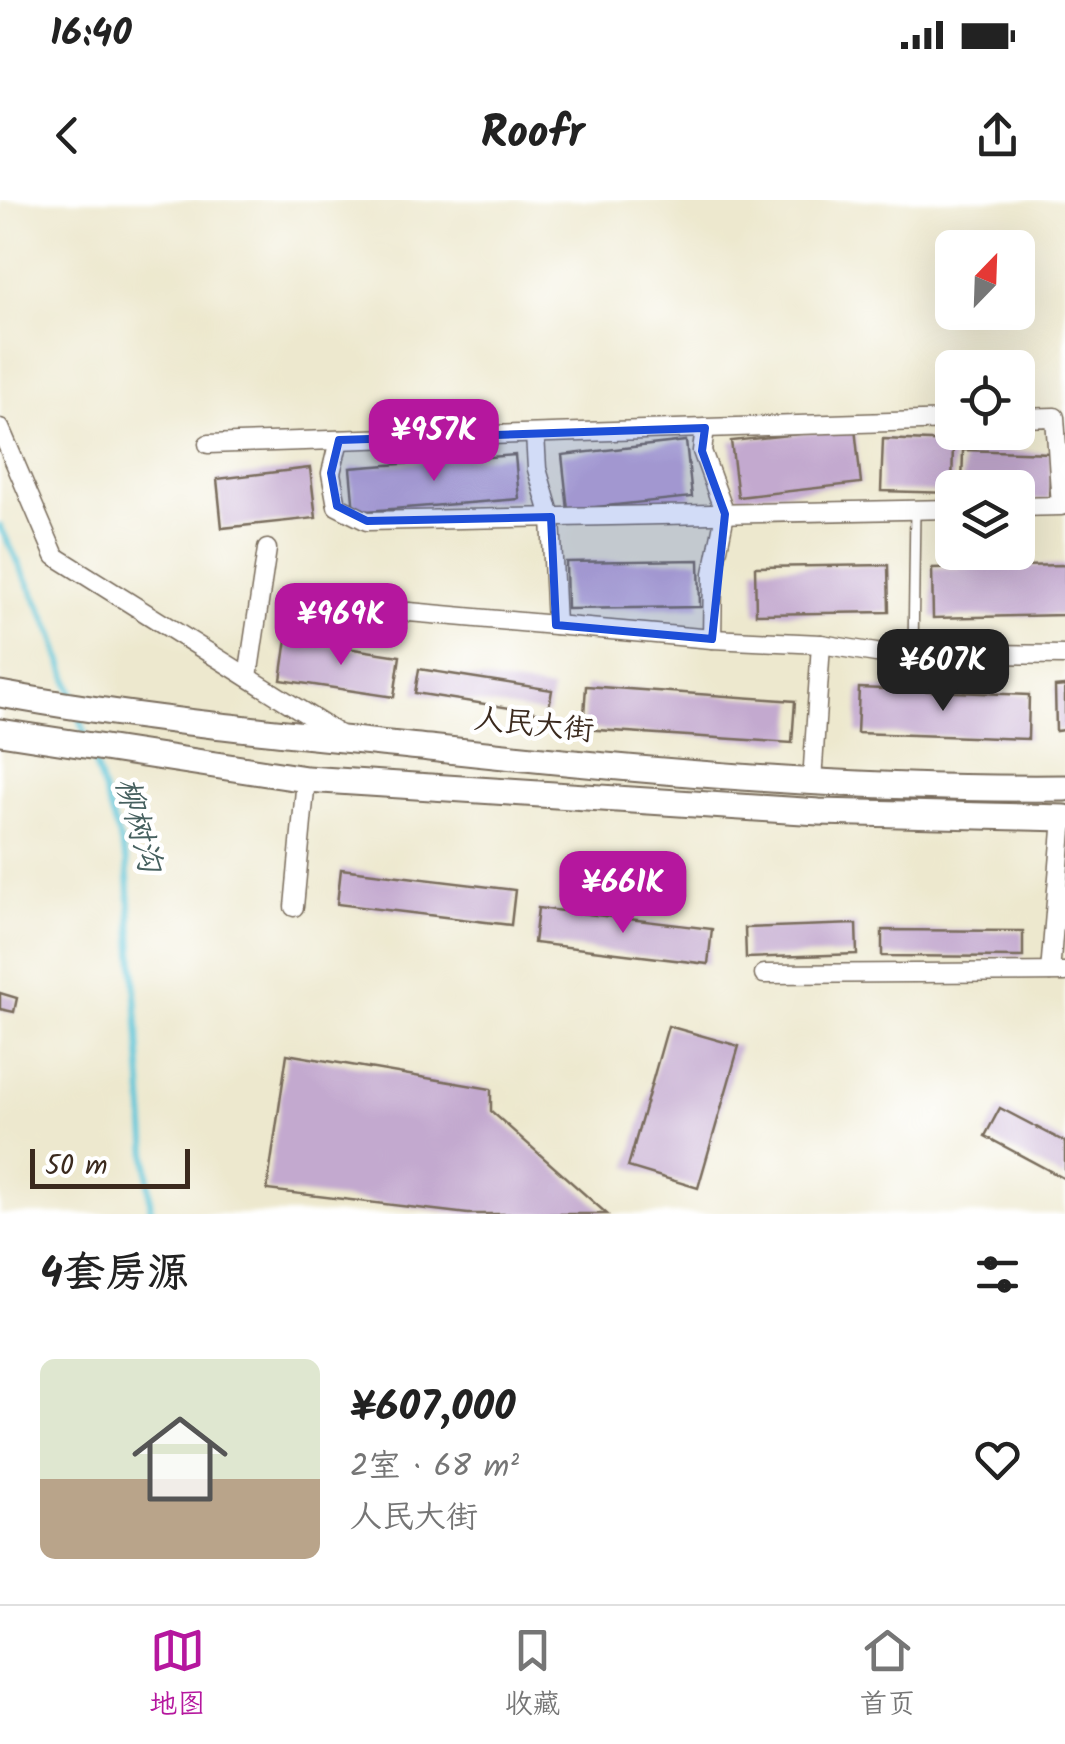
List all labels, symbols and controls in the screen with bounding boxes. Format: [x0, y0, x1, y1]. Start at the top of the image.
text: 16:40 [50, 5, 132, 65]
text: Roofr [481, 99, 584, 171]
icon: back [40, 108, 95, 163]
icon: share [970, 108, 1025, 163]
north arrow [935, 230, 1035, 330]
map controls [935, 230, 1035, 570]
button: locate [935, 350, 1035, 450]
pin: ¥957K [364, 399, 504, 484]
text: ¥957K [391, 406, 477, 457]
button: layers [935, 470, 1035, 570]
pin: ¥969K [271, 583, 411, 668]
text: ¥969K [297, 590, 385, 641]
pin: ¥607K [873, 629, 1013, 714]
text: ¥607K [899, 636, 987, 687]
street label: 人民大街 [472, 696, 596, 756]
water label: 柳树沟 [100, 772, 175, 881]
pin: ¥661K [553, 851, 693, 936]
text: ¥661K [581, 858, 665, 909]
scale bar [30, 1144, 190, 1188]
text: 50 m [45, 1144, 108, 1189]
text: 4套房源 [40, 1241, 189, 1308]
icon: filters [970, 1247, 1025, 1302]
text: ¥607,000 [350, 1375, 516, 1442]
icon: home [120, 1399, 240, 1519]
icon: heart [970, 1432, 1025, 1487]
text: 2室 · 68 m² [350, 1442, 519, 1493]
text: 人民大街 [350, 1493, 478, 1544]
tab: 地图 [149, 1623, 206, 1728]
tab: 收藏 [504, 1623, 561, 1728]
tab: 首页 [859, 1623, 916, 1728]

